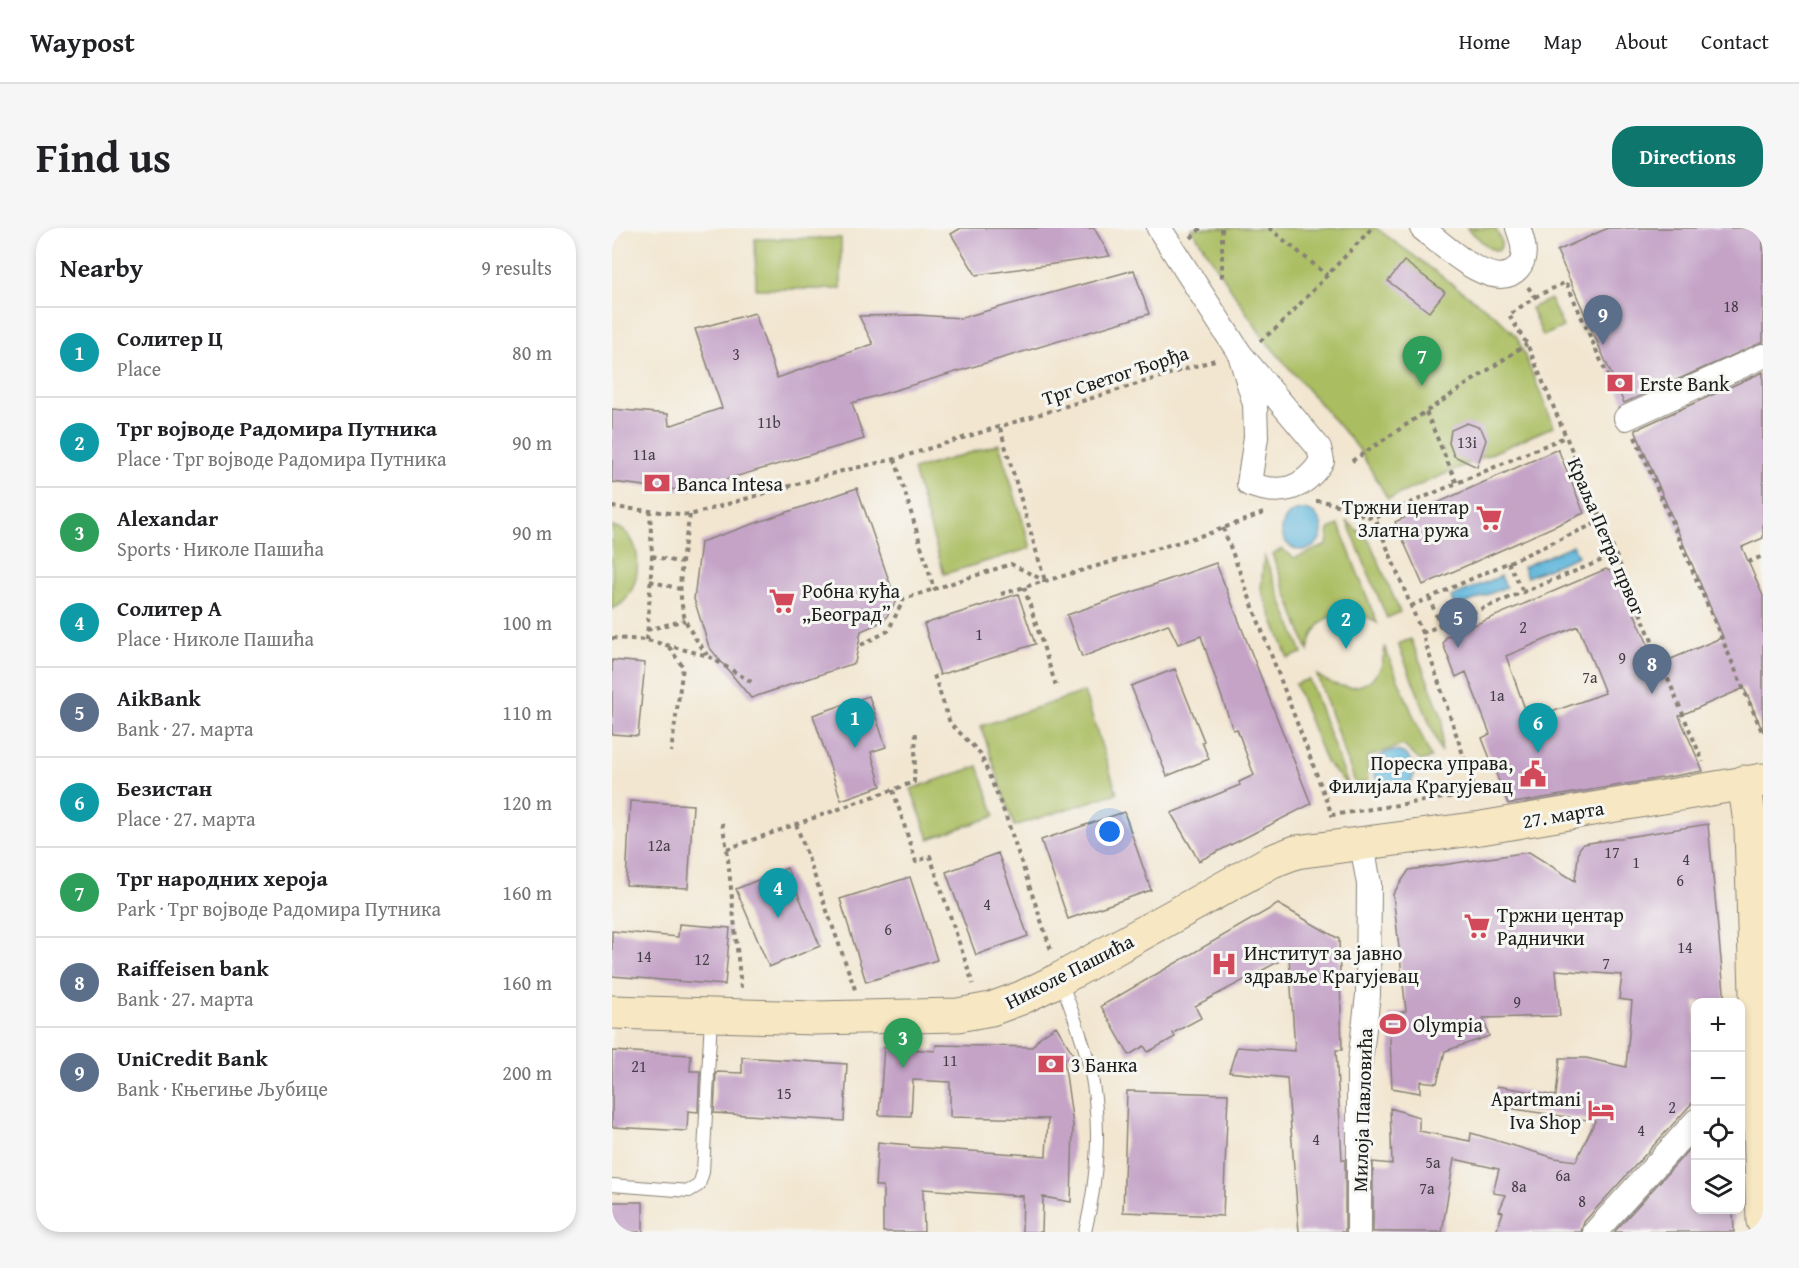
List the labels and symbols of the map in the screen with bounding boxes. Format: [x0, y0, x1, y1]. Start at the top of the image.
house number: 18 [1723, 294, 1739, 318]
pin: 9 [1584, 296, 1622, 345]
pin: 7 [1402, 336, 1442, 386]
street label: Трг Светог Ђорђа [1038, 338, 1192, 412]
house number: 3 [732, 342, 740, 366]
bank icon: Erste Bank [1605, 368, 1635, 398]
place label: Erste Bank [1640, 369, 1730, 398]
house number: 11b [757, 410, 781, 434]
house number: 13i [1457, 430, 1477, 454]
house number: 11a [633, 442, 656, 466]
street label: Краља Петра првог [1561, 453, 1653, 620]
bank icon: Banca Intesa [642, 468, 672, 498]
place label: Banca Intesa [677, 469, 784, 498]
place label: Тржни центар Златна ружа [1342, 492, 1469, 544]
supermarket icon: Тржни центар Златна ружа [1474, 503, 1504, 533]
place label: Робна кућа „Београд” [802, 576, 901, 628]
supermarket icon: Робна кућа „Београд” [767, 586, 797, 616]
pin: 5 [1438, 598, 1478, 648]
pin: 2 [1326, 600, 1366, 649]
house number: 2 [1519, 615, 1527, 639]
house number: 1 [975, 622, 983, 646]
pin: 8 [1632, 644, 1672, 694]
house number: 9 [1618, 646, 1626, 670]
house number: 7a [1582, 665, 1598, 689]
house number: 1a [1489, 683, 1505, 707]
pin: 1 [836, 698, 874, 748]
pin: 6 [1518, 704, 1558, 753]
place label: Пореска управа, Филијала Крагујевац [1329, 748, 1514, 800]
public building icon: Пореска управа, Филијала Крагујевац [1518, 759, 1548, 789]
street label: 27. марта [1520, 792, 1607, 835]
your location [1095, 817, 1124, 846]
house number: 12a [648, 833, 671, 857]
house number: 17 [1604, 840, 1620, 864]
house number: 4 [1682, 847, 1690, 871]
house number: 1 [1632, 850, 1640, 874]
pin: 4 [758, 868, 798, 918]
house number: 6 [1676, 868, 1684, 892]
house number: 4 [983, 892, 991, 916]
place label: Тржни центар Раднички [1497, 900, 1624, 952]
supermarket icon: Тржни центар Раднички [1462, 911, 1492, 941]
house number: 6 [884, 917, 892, 941]
street label: Николе Пашића [1000, 926, 1139, 1016]
house number: 14 [1677, 935, 1693, 959]
place label: Институт за јавно здравље Крагујевац [1244, 938, 1419, 990]
house number: 14 [636, 944, 652, 968]
house number: 12 [694, 947, 710, 971]
hospital icon: Институт за јавно здравље Крагујевац [1209, 949, 1239, 979]
house number: 7 [1602, 951, 1610, 975]
house number: 9 [1513, 990, 1521, 1014]
sports icon: Olympia [1378, 1009, 1408, 1039]
place label: Olympia [1413, 1010, 1483, 1039]
pin: 3 [884, 1018, 922, 1068]
street label: Милоја Павловића [1345, 1027, 1379, 1192]
house number: 11 [942, 1048, 958, 1072]
bank icon: 3 Банка [1036, 1049, 1066, 1079]
place label: 3 Банка [1071, 1050, 1138, 1079]
house number: 21 [631, 1054, 647, 1078]
house number: 15 [776, 1081, 792, 1105]
place label: Apartmani Iva Shop [1491, 1084, 1581, 1136]
hotel icon: Apartmani Iva Shop [1586, 1095, 1616, 1125]
house number: 2 [1668, 1095, 1676, 1119]
house number: 4 [1637, 1118, 1645, 1142]
house number: 4 [1312, 1127, 1320, 1151]
house number: 5a [1425, 1150, 1441, 1174]
house number: 6a [1555, 1163, 1571, 1187]
house number: 8a [1511, 1174, 1527, 1198]
house number: 7a [1419, 1176, 1435, 1200]
house number: 8 [1578, 1189, 1586, 1213]

